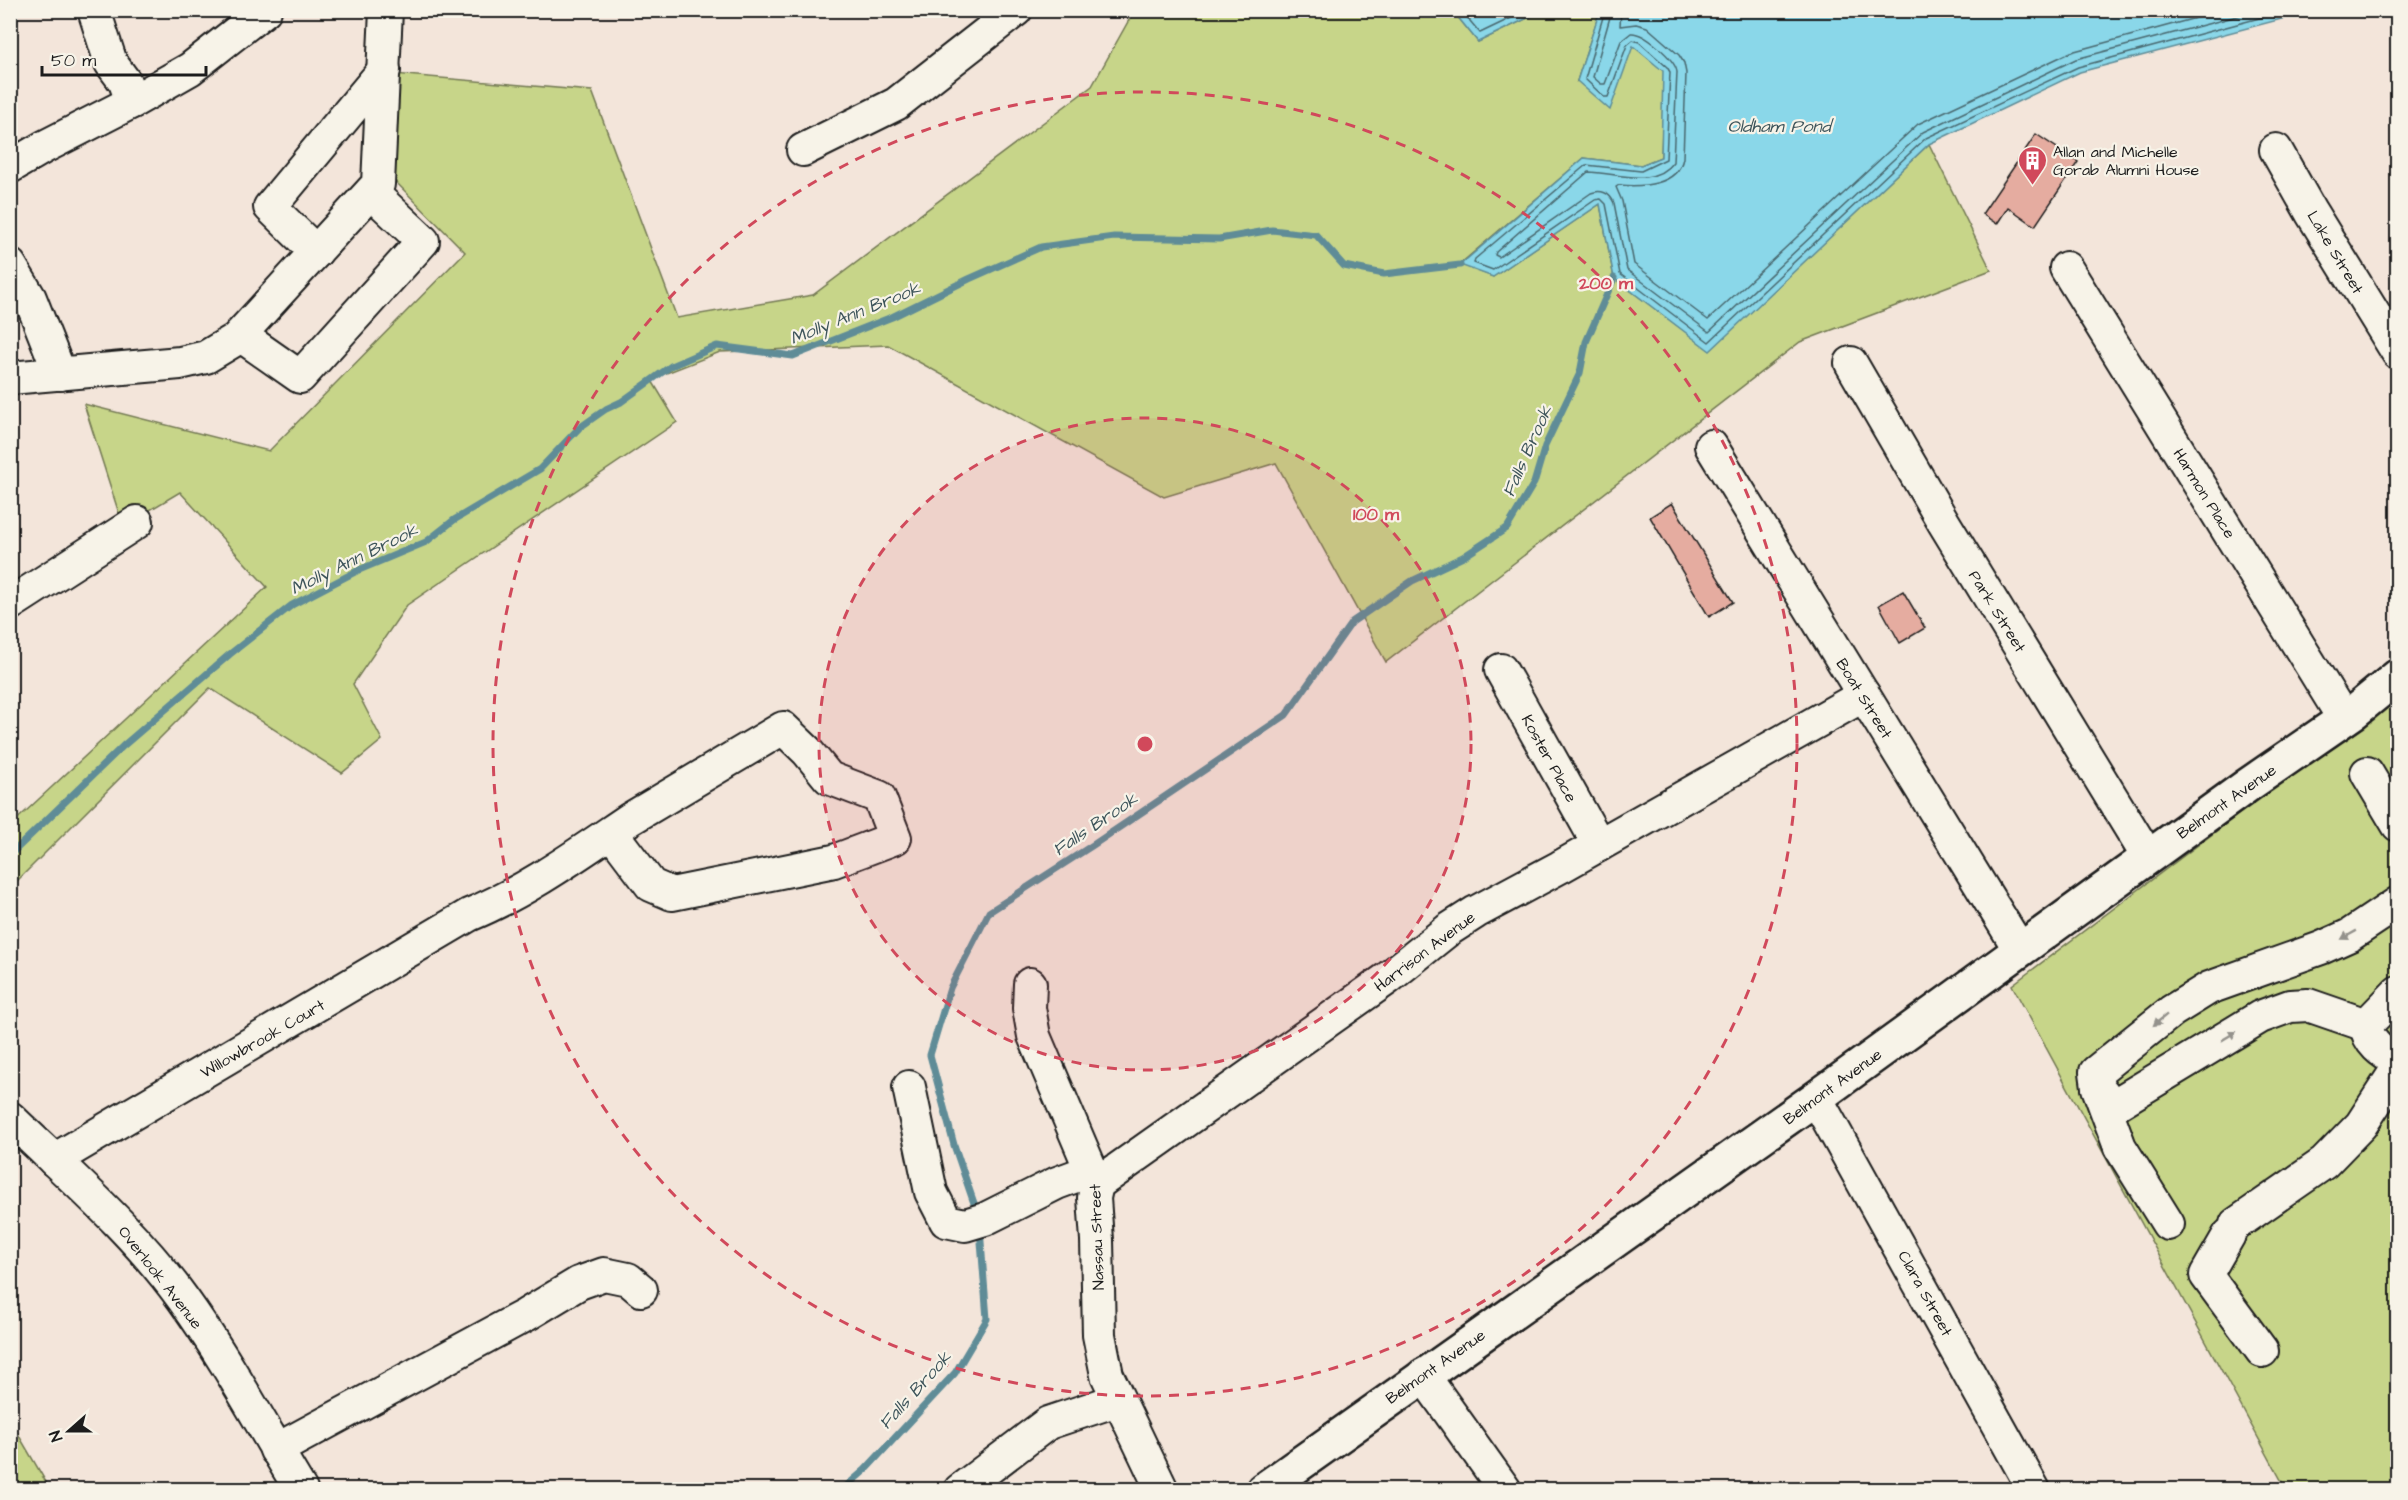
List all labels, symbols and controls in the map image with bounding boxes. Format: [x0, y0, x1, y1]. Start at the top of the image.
scale bar [42, 39, 206, 77]
text: 50 m [51, 48, 96, 73]
water label: Oldham Pond [1727, 114, 1834, 139]
place label: Allan and Michelle Gorab Alumni House [2053, 141, 2199, 181]
building icon: Allan and Michelle Gorab Alumni House [2016, 144, 2048, 186]
street label: Lake Street [2302, 207, 2369, 299]
text: 200 m [1578, 271, 1634, 296]
water label: Molly Ann Brook [786, 276, 925, 352]
water label: Falls Brook [1496, 401, 1559, 501]
street label: Harmon Place [2168, 444, 2241, 543]
text: 100 m [1353, 502, 1400, 527]
water label: Molly Ann Brook [286, 517, 423, 602]
street label: Park Street [1963, 566, 2031, 657]
street label: Boat Street [1831, 654, 1898, 743]
street label: Koster Place [1516, 711, 1582, 806]
centre of rings [1135, 734, 1155, 754]
street label: Belmont Avenue [2172, 759, 2281, 844]
water label: Falls Brook [1048, 786, 1143, 862]
street label: Harrison Avenue [1370, 906, 1480, 997]
one-way arrow [2340, 930, 2357, 940]
street label: Willowbrook Court [196, 994, 329, 1083]
one-way arrow [2153, 1013, 2168, 1026]
one-way arrow [2221, 1030, 2237, 1041]
street label: Belmont Avenue [1779, 1043, 1887, 1130]
street label: Nassau Street [1084, 1183, 1110, 1290]
street label: Overlook Avenue [113, 1222, 208, 1334]
street label: Clara Street [1893, 1247, 1958, 1341]
street label: Belmont Avenue [1381, 1324, 1490, 1409]
water label: Falls Brook [873, 1345, 958, 1435]
north arrow [39, 1401, 99, 1461]
text: N [44, 1427, 68, 1445]

